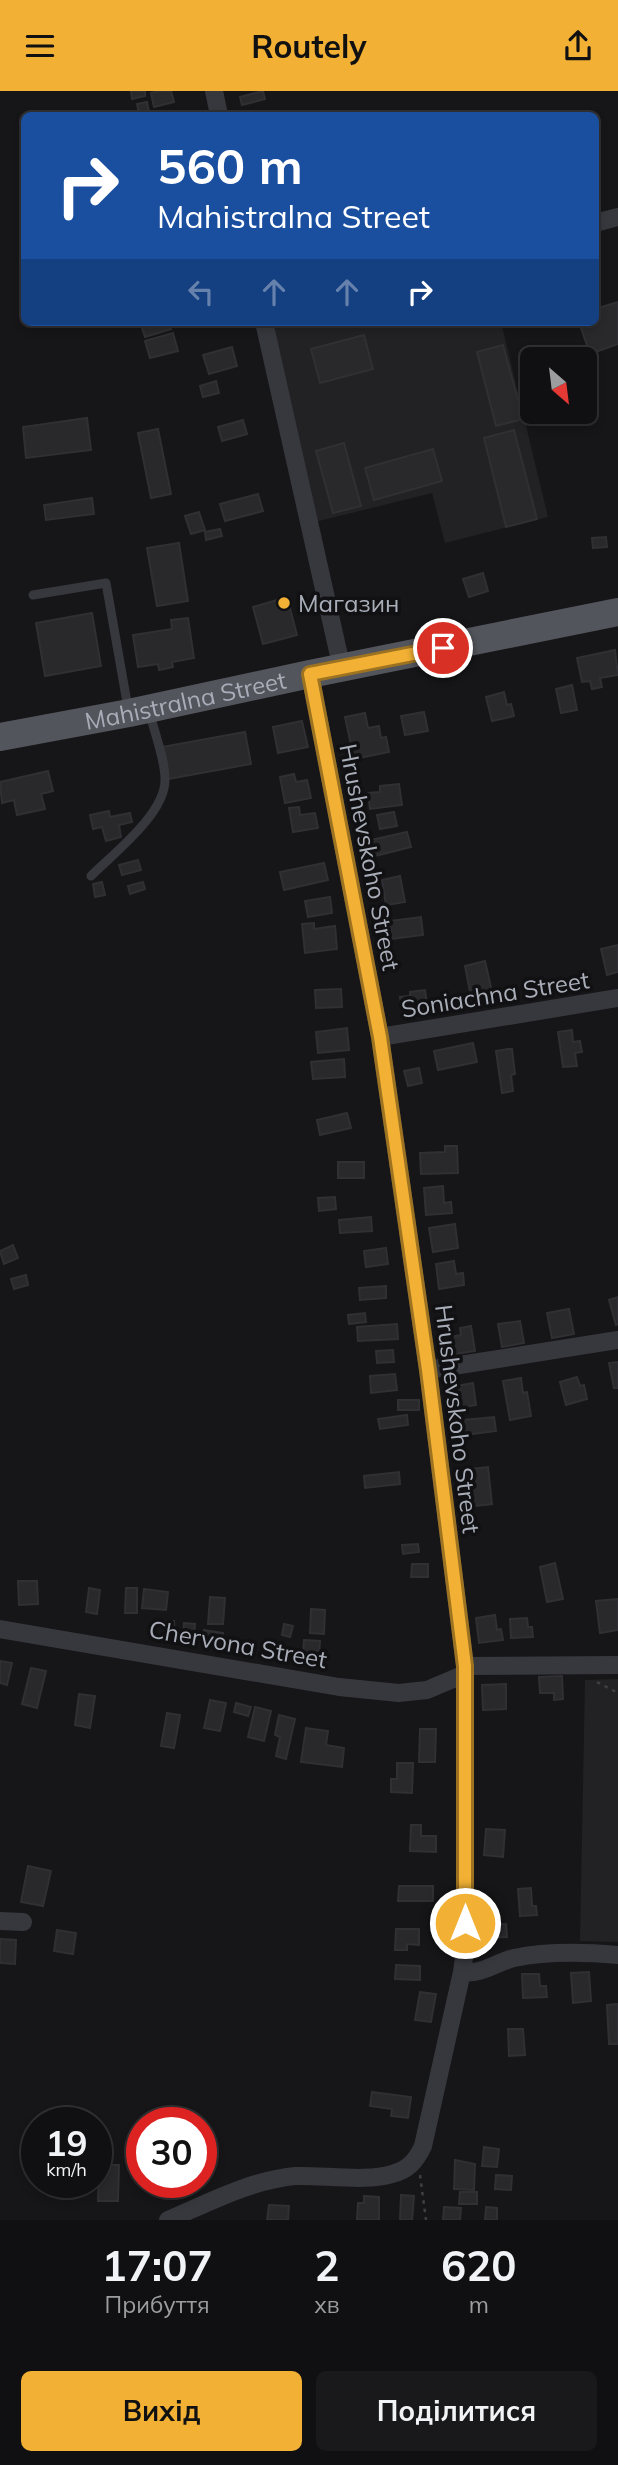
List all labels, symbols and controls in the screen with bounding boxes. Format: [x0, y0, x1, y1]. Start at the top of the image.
text: Routely [251, 26, 367, 66]
icon: menu [21, 27, 59, 65]
icon: share [559, 27, 597, 65]
text: 560 m [157, 135, 303, 196]
icon: right [42, 140, 133, 231]
text: Mahistralna Street [157, 196, 430, 236]
icon: left [182, 273, 220, 311]
icon: ahead [255, 273, 293, 311]
icon: ahead [328, 273, 366, 311]
icon: right [401, 273, 439, 311]
north arrow [520, 347, 597, 423]
map controls [520, 347, 597, 424]
place label: Магазин [298, 588, 399, 618]
marker: Магазин [276, 595, 292, 611]
pin [413, 618, 473, 678]
icon: arrive [424, 629, 462, 667]
street label: Mahistralna Street [82, 665, 289, 736]
street label: Hrushevskoho Street [333, 741, 407, 973]
street label: Soniachna Street [399, 964, 591, 1024]
street label: Hrushevskoho Street [429, 1303, 487, 1535]
street label: Chervona Street [147, 1614, 329, 1674]
position arrow [428, 1886, 502, 1960]
speed limit sign: 30 [126, 2107, 217, 2198]
text: 19 [45, 2121, 88, 2165]
text: km/h [46, 2158, 87, 2181]
text: 17:07 [101, 2239, 213, 2292]
text: 2 [314, 2239, 339, 2292]
text: 620 [441, 2239, 517, 2292]
text: Прибуття [105, 2290, 210, 2319]
text: хв [314, 2290, 339, 2319]
text: m [469, 2290, 489, 2319]
button: Вихід [21, 2371, 302, 2451]
button: Поділитися [316, 2371, 597, 2451]

